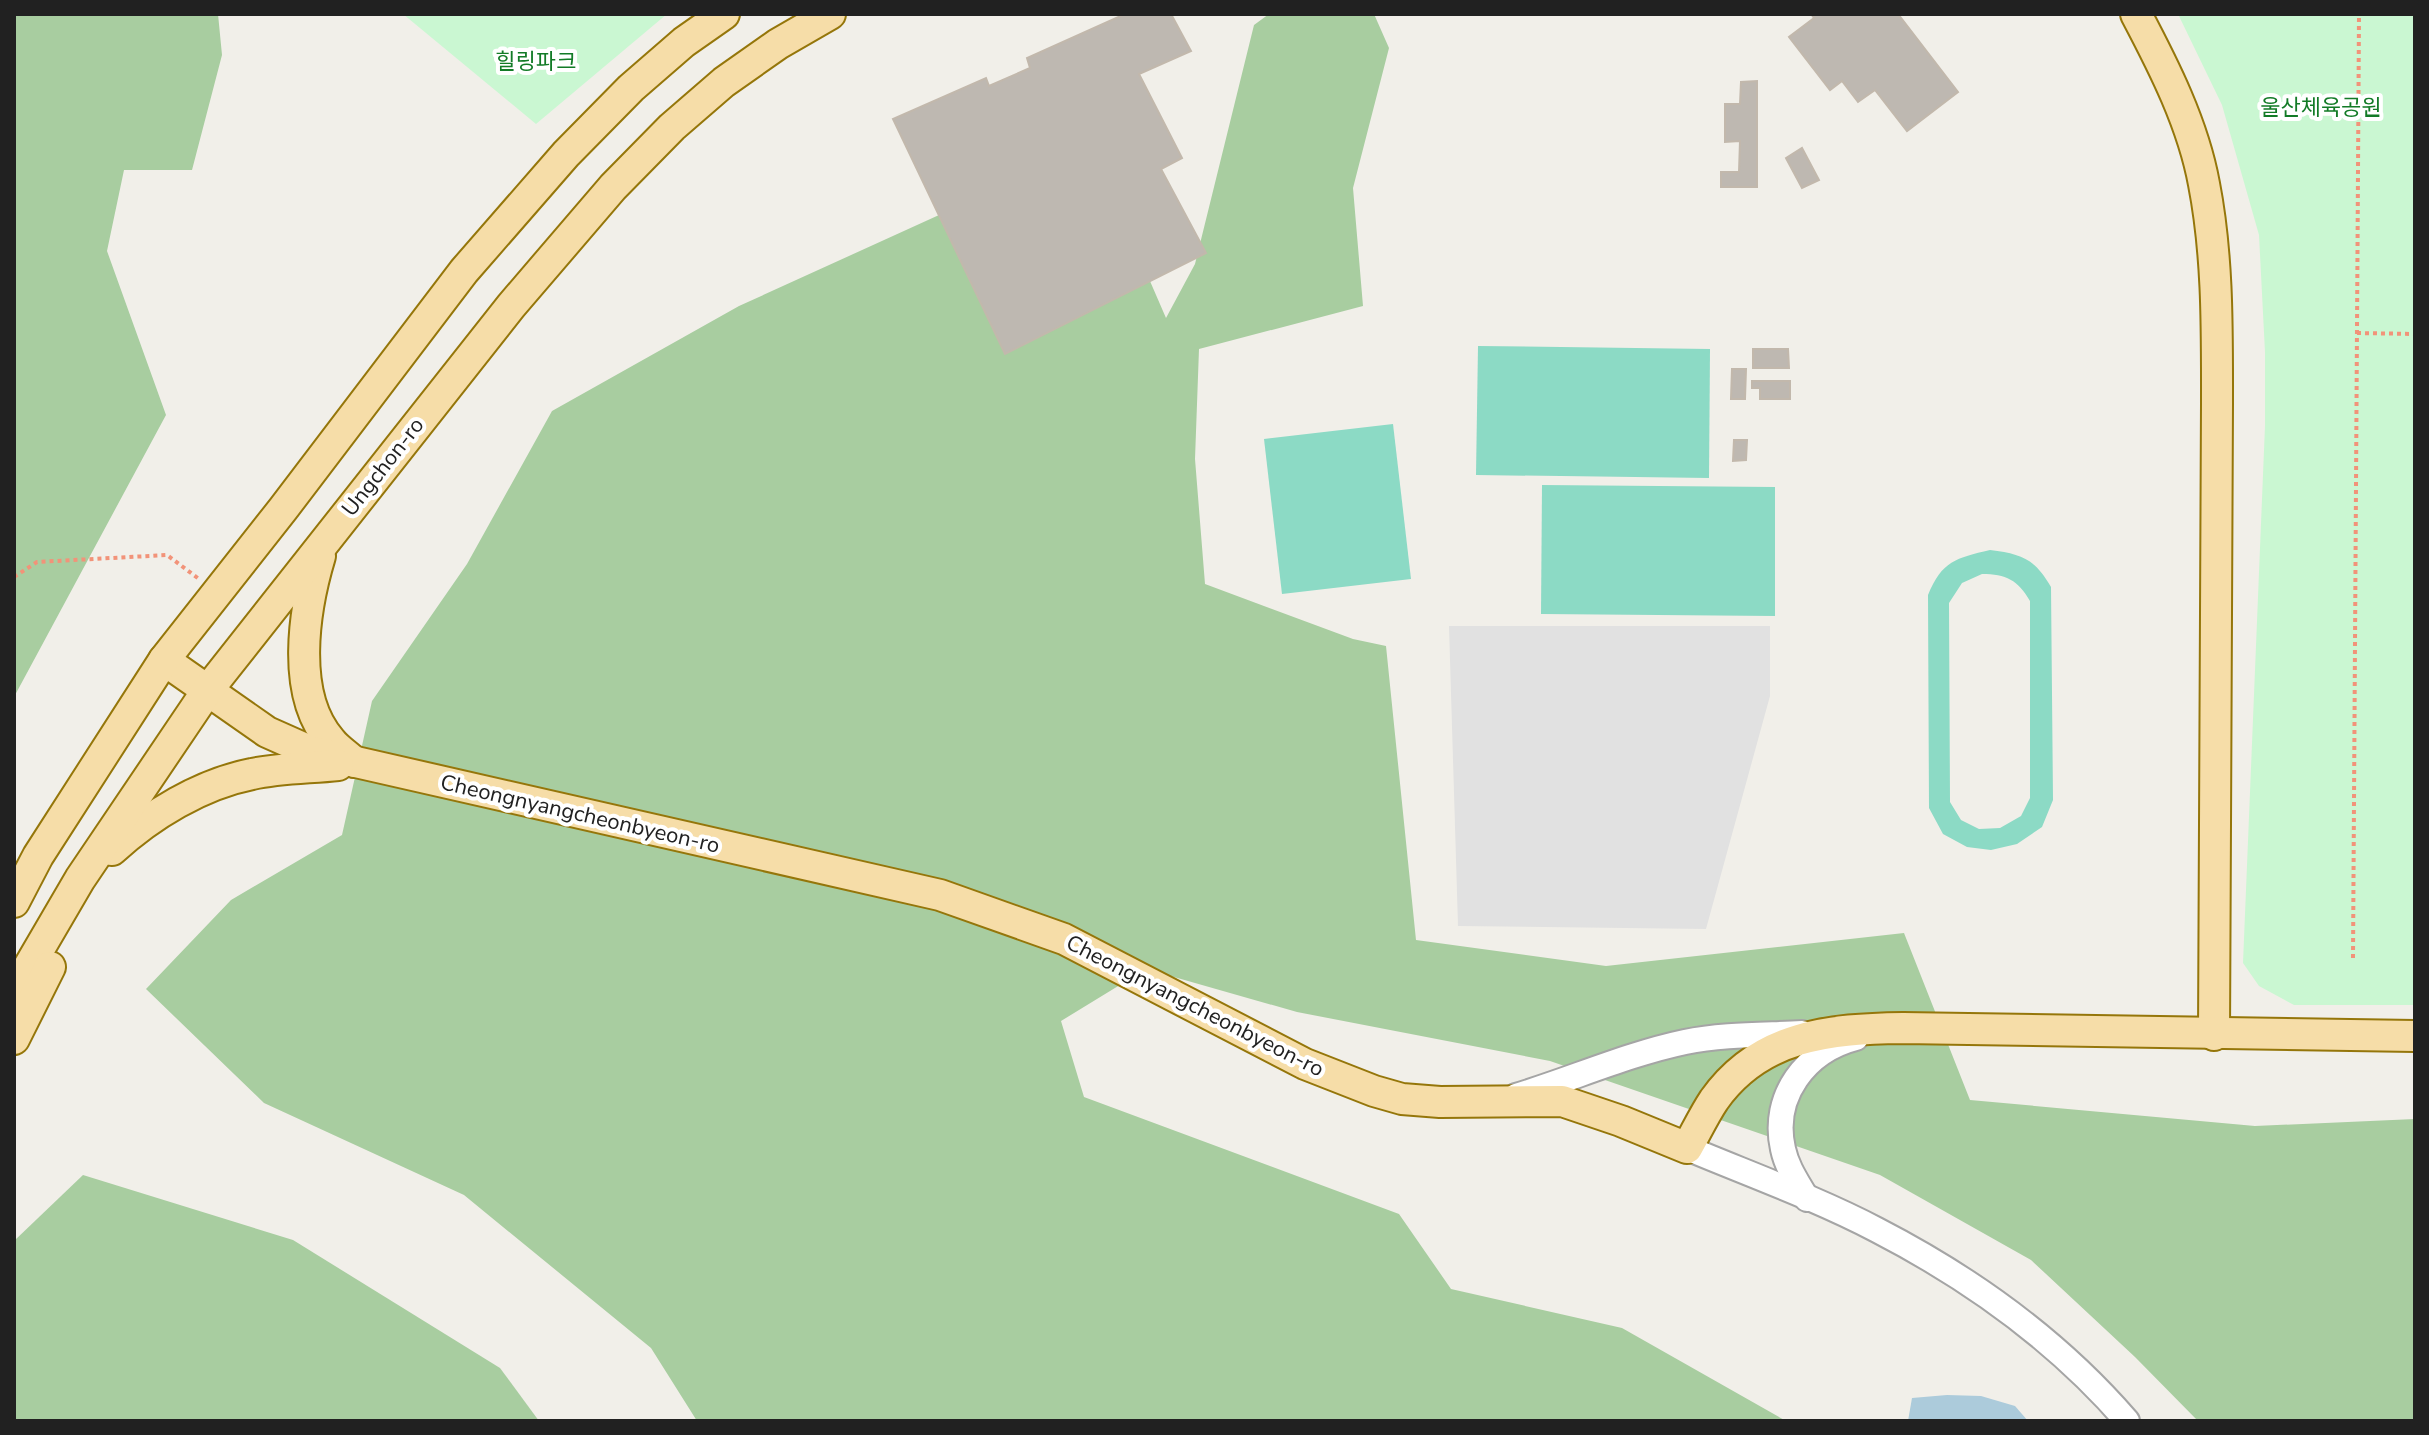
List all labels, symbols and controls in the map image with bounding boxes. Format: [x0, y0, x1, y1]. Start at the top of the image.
park label: 힐링파크 [496, 47, 576, 77]
park label: 울산체육공원 [2260, 93, 2382, 123]
street label: Ungchon-ro [335, 411, 431, 523]
street label: Cheongnyangcheonbyeon-ro [437, 767, 723, 861]
street label: Cheongnyangcheonbyeon-ro [1061, 928, 1329, 1084]

